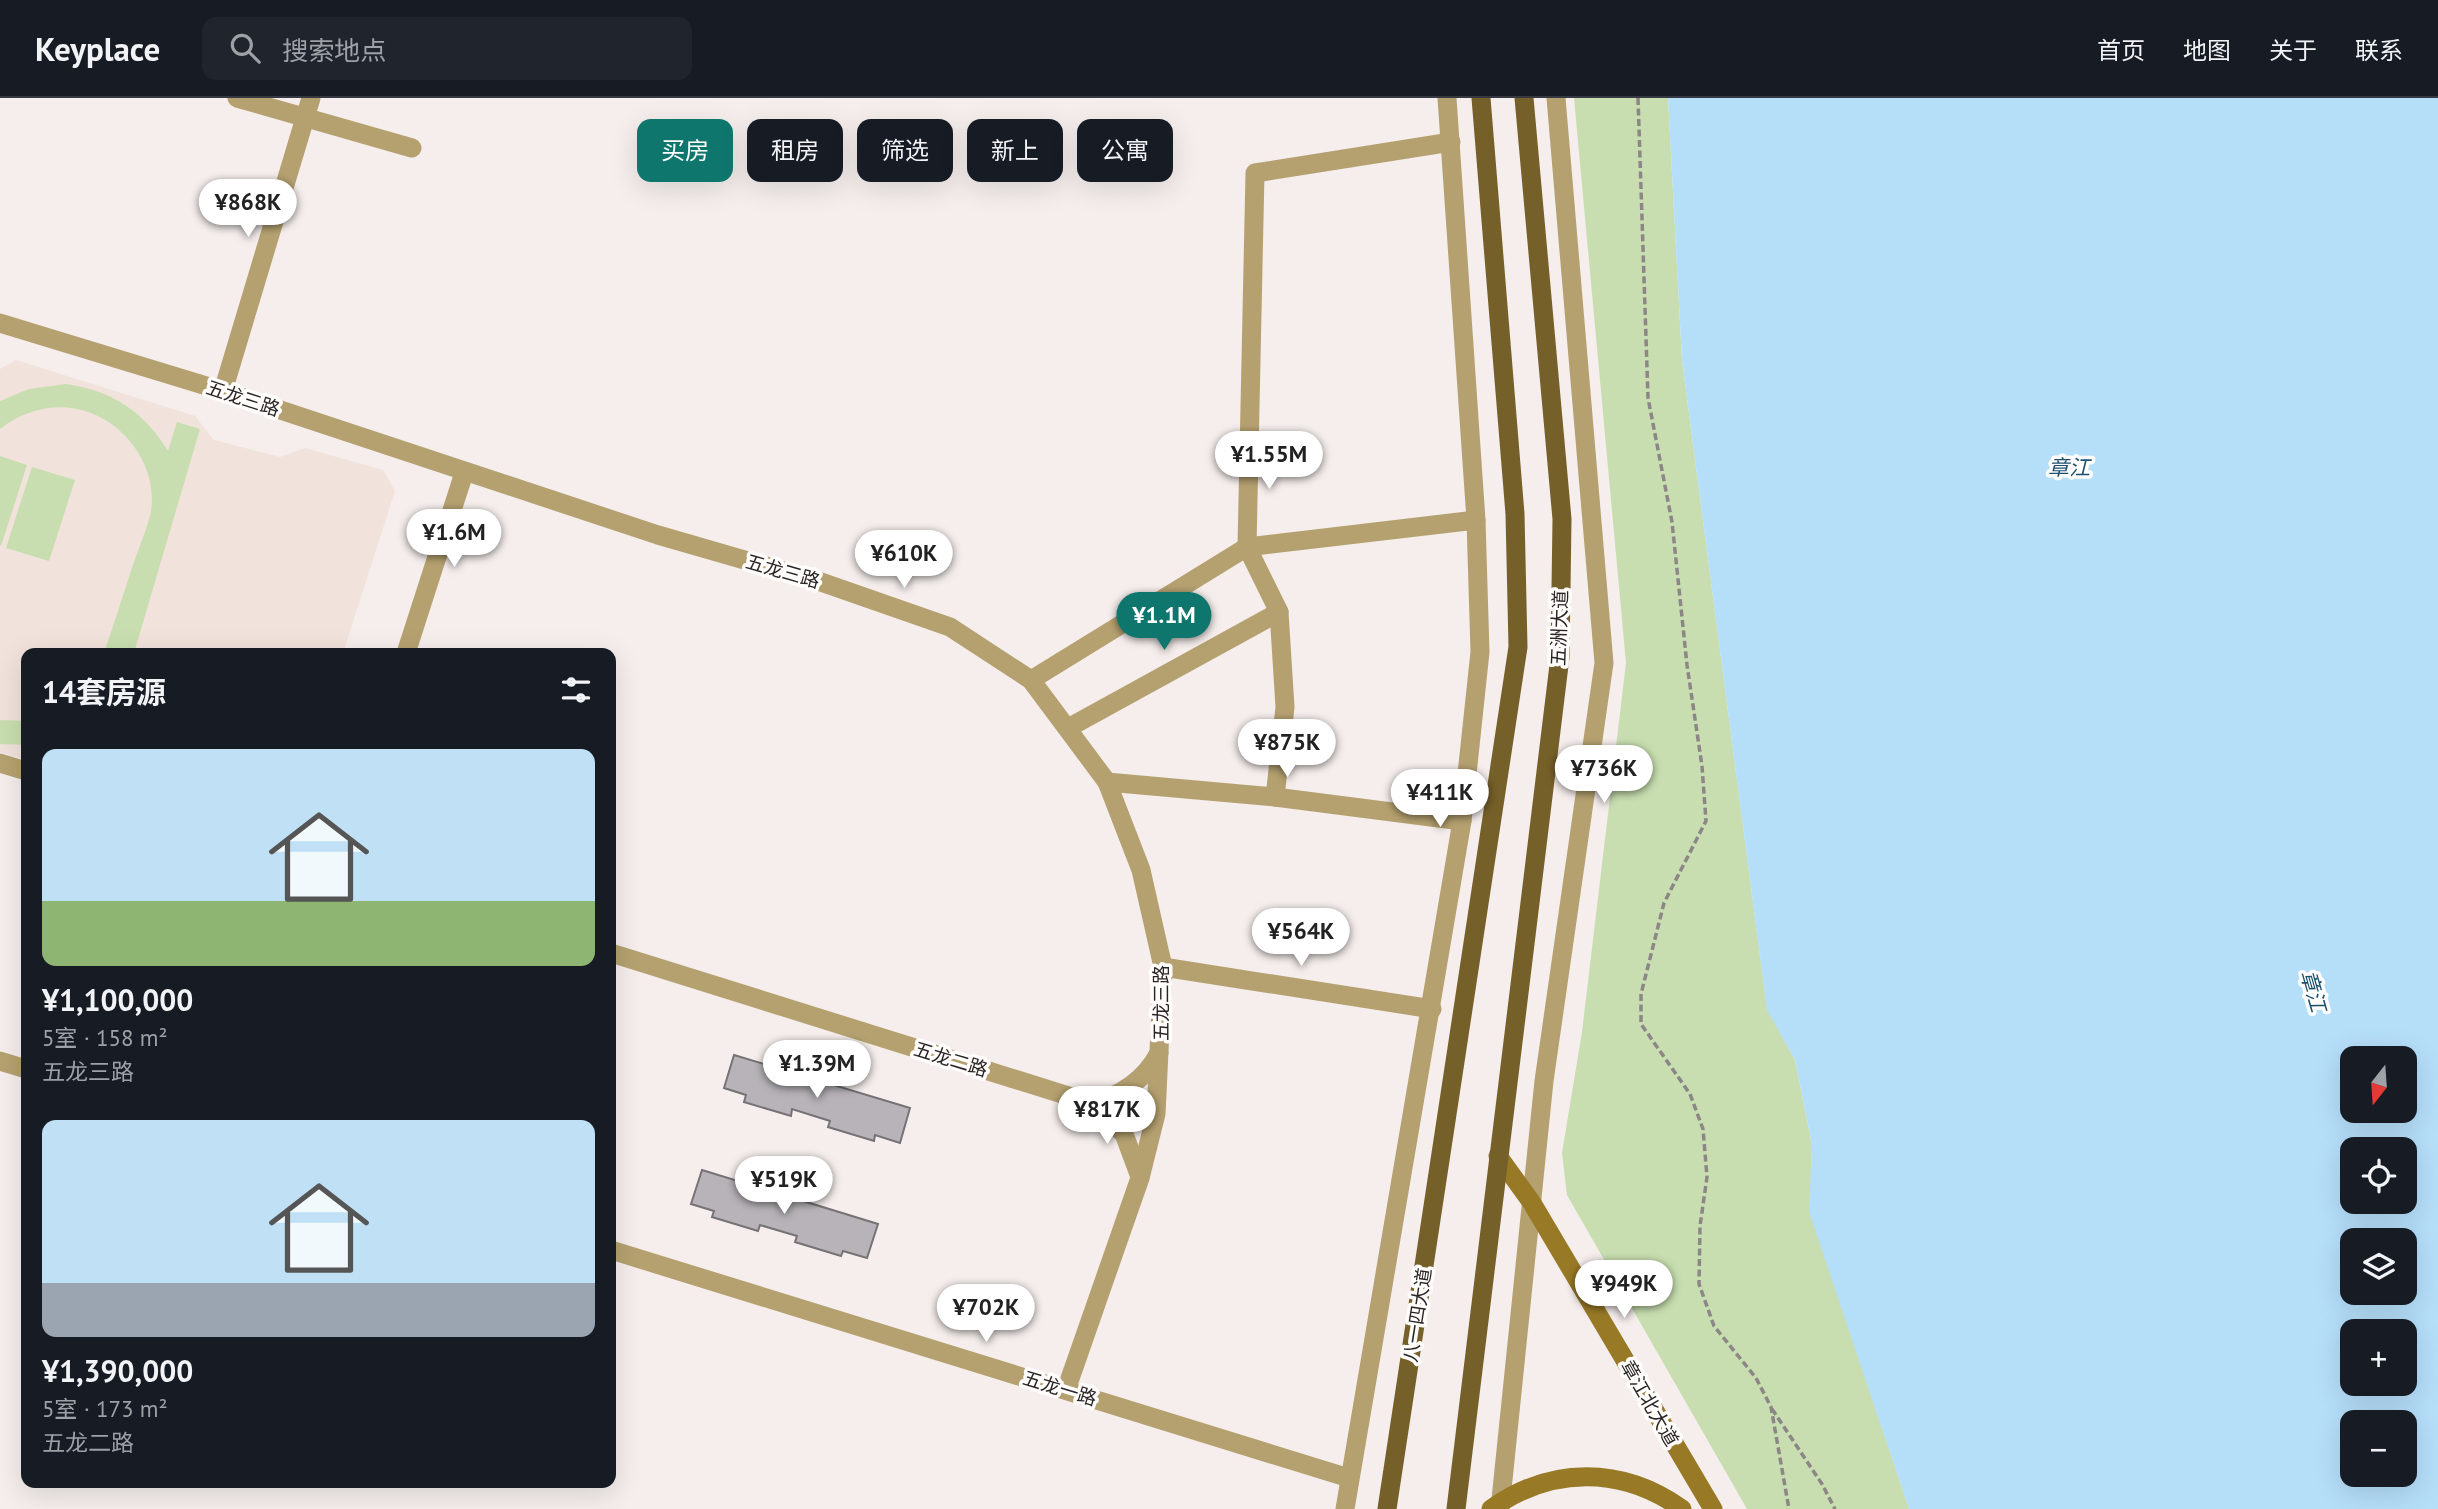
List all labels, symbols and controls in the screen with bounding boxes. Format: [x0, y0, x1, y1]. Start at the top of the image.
search box [202, 17, 692, 80]
text: Keyplace [35, 27, 160, 70]
icon: search [226, 29, 264, 67]
text: 搜索地点 [282, 34, 386, 67]
text: 首页 [2097, 35, 2145, 66]
text: 地图 [2183, 35, 2231, 66]
text: 关于 [2269, 35, 2317, 66]
text: 联系 [2355, 35, 2403, 66]
chip: 买房 [637, 119, 733, 182]
chip: 租房 [747, 119, 843, 182]
chip: 筛选 [857, 119, 953, 182]
chip: 新上 [967, 119, 1063, 182]
chip: 公寓 [1077, 119, 1173, 182]
pin: ¥868K [199, 180, 297, 239]
text: ¥868K [215, 187, 281, 216]
street label: 五龙三路 [203, 375, 283, 421]
pin: ¥1.55M [1212, 432, 1326, 491]
text: ¥1.55M [1231, 439, 1307, 468]
water label: 章江 [2048, 454, 2092, 481]
pin: ¥1.6M [405, 510, 503, 569]
text: ¥1.6M [422, 517, 486, 546]
pin: ¥610K [855, 531, 953, 590]
text: ¥610K [871, 538, 937, 567]
street label: 五龙三路 [743, 549, 823, 593]
street label: 五洲大道 [1546, 590, 1572, 666]
pin: ¥1.1M [1115, 592, 1213, 652]
text: ¥1.1M [1132, 600, 1196, 629]
icon: filters [557, 671, 595, 709]
text: 14套房源 [42, 672, 166, 711]
pin: ¥875K [1238, 720, 1336, 779]
text: ¥875K [1254, 727, 1320, 756]
pin: ¥736K [1555, 746, 1653, 805]
text: ¥736K [1571, 753, 1637, 782]
pin: ¥411K [1391, 770, 1489, 829]
text: ¥411K [1407, 777, 1473, 806]
icon: home [256, 794, 382, 920]
pin: ¥564K [1252, 908, 1350, 968]
text: ¥564K [1268, 916, 1334, 945]
street label: 五龙三路 [1149, 965, 1173, 1041]
water label: 章江 [2295, 967, 2333, 1017]
text: ¥1,100,000 [42, 980, 193, 1019]
text: 5室 · 158 m² [42, 1023, 167, 1052]
street label: 五龙二路 [911, 1036, 991, 1082]
pin: ¥1.39M [760, 1040, 874, 1100]
north arrow [2340, 1046, 2417, 1124]
map controls [2340, 1046, 2417, 1487]
text: ¥1.39M [779, 1048, 855, 1077]
text: 五龙三路 [42, 1057, 134, 1086]
pin: ¥817K [1058, 1086, 1156, 1146]
text: ¥817K [1074, 1094, 1140, 1123]
button: locate [2340, 1137, 2417, 1214]
pin: ¥519K [735, 1156, 833, 1216]
text: ¥519K [751, 1164, 817, 1193]
icon: home [256, 1165, 382, 1291]
button: layers [2340, 1228, 2417, 1305]
pin: ¥949K [1575, 1260, 1673, 1320]
street label: 八一四大道 [1398, 1266, 1436, 1364]
text: ¥949K [1591, 1268, 1657, 1297]
pin: ¥702K [937, 1284, 1035, 1344]
text: ¥702K [953, 1292, 1019, 1321]
button: + [2340, 1319, 2417, 1396]
text: ¥1,390,000 [42, 1351, 193, 1390]
street label: 章江北大道 [1616, 1356, 1684, 1450]
street label: 五龙一路 [1020, 1365, 1100, 1411]
text: 5室 · 173 m² [42, 1394, 167, 1423]
button: − [2340, 1410, 2417, 1487]
text: 五龙二路 [42, 1428, 134, 1457]

